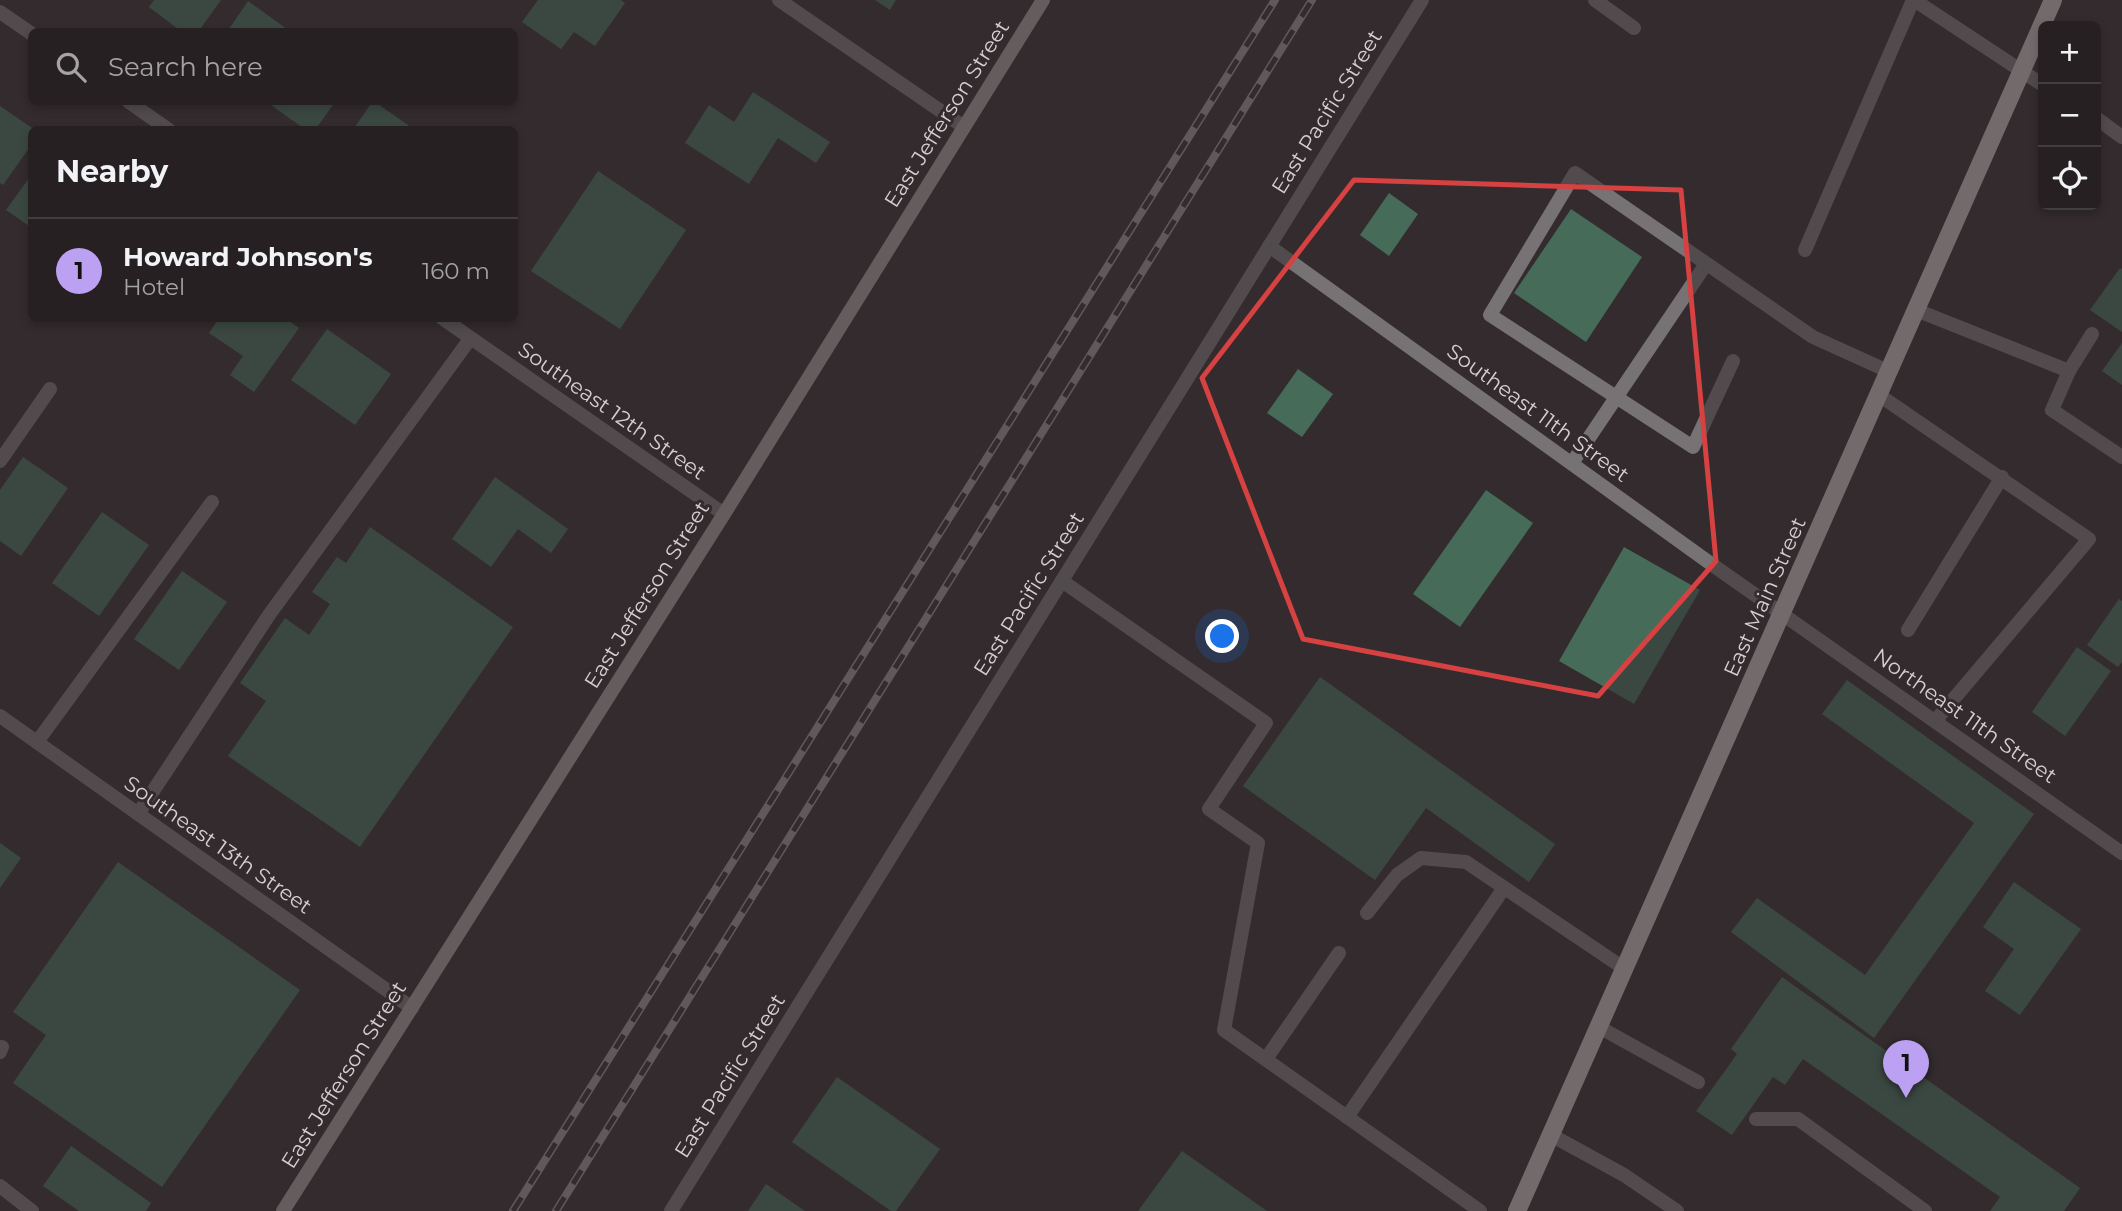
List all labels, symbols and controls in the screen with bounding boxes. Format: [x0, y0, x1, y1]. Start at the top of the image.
street label: East Jefferson Street [879, 16, 1014, 212]
map controls [2038, 21, 2101, 210]
button: + [2038, 21, 2101, 84]
street label: East Pacific Street [1266, 25, 1387, 198]
search box [28, 28, 518, 105]
icon: search [52, 48, 90, 86]
text: Search here [108, 51, 263, 83]
button: − [2038, 84, 2101, 147]
button: locate [2038, 147, 2101, 210]
text: Nearby [56, 153, 168, 190]
text: Howard Johnson's [123, 241, 372, 273]
text: 1 [74, 257, 84, 285]
text: 160 m [422, 257, 490, 285]
text: Hotel [123, 273, 185, 301]
street label: Southeast 12th Street [514, 336, 711, 485]
street label: Southeast 11th Street [1442, 338, 1634, 487]
street label: East Jefferson Street [579, 497, 714, 693]
street label: East Pacific Street [968, 507, 1089, 680]
street label: East Main Street [1718, 513, 1811, 680]
your location [1205, 619, 1239, 653]
street label: Northeast 11th Street [1869, 643, 2062, 788]
street label: Southeast 13th Street [120, 770, 317, 919]
street label: East Jefferson Street [276, 977, 411, 1173]
street label: East Pacific Street [669, 989, 790, 1162]
pin: 1 [1883, 1040, 1929, 1098]

